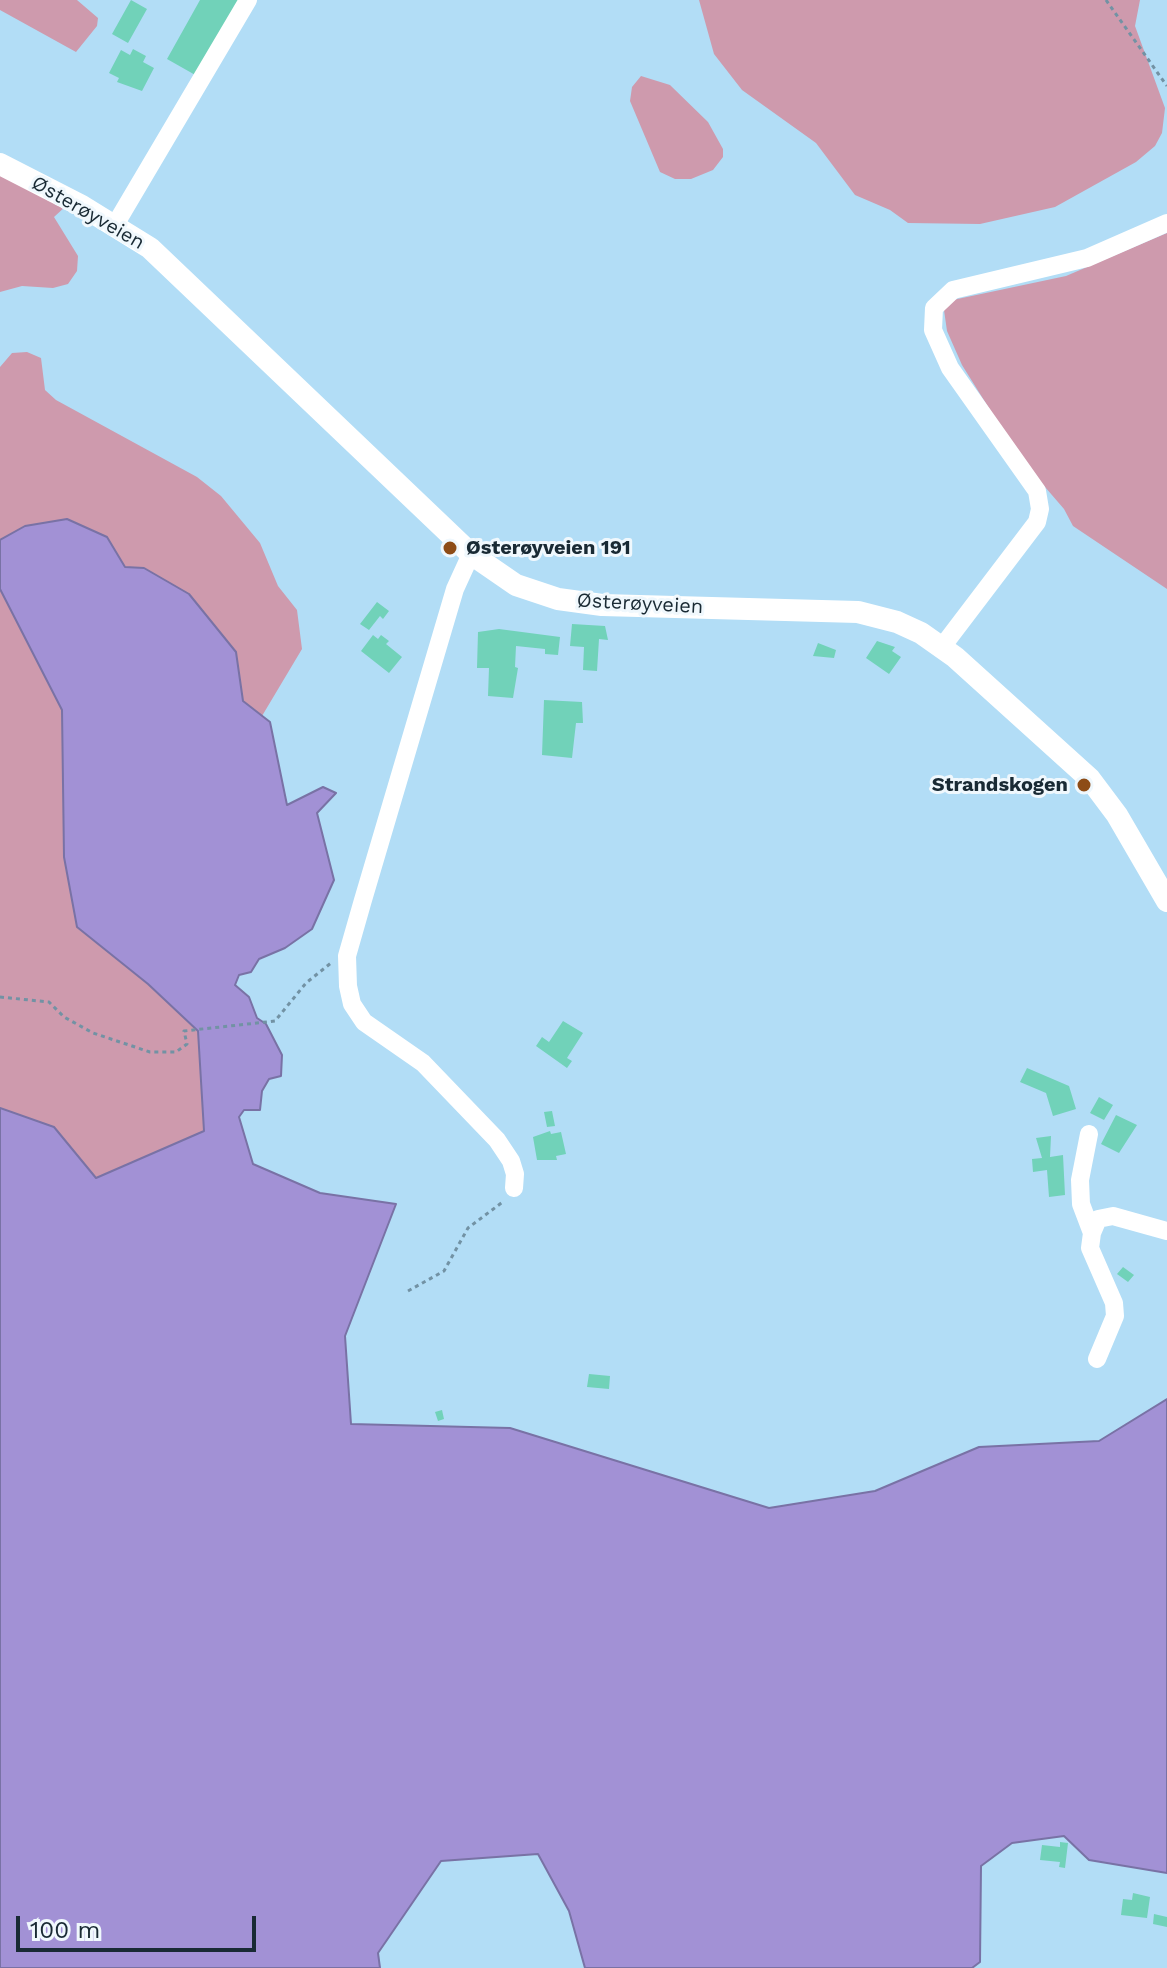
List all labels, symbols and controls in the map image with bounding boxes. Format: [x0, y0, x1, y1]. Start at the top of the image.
street label: Østerøyveien [27, 171, 149, 255]
place label: Østerøyveien 191 [466, 536, 631, 560]
marker: Østerøyveien 191 [441, 539, 459, 557]
street label: Østerøyveien [576, 589, 704, 619]
place label: Strandskogen [932, 773, 1068, 797]
marker: Strandskogen [1075, 776, 1093, 794]
scale bar [20, 1900, 260, 1950]
text: 100 m [30, 1916, 100, 1944]

